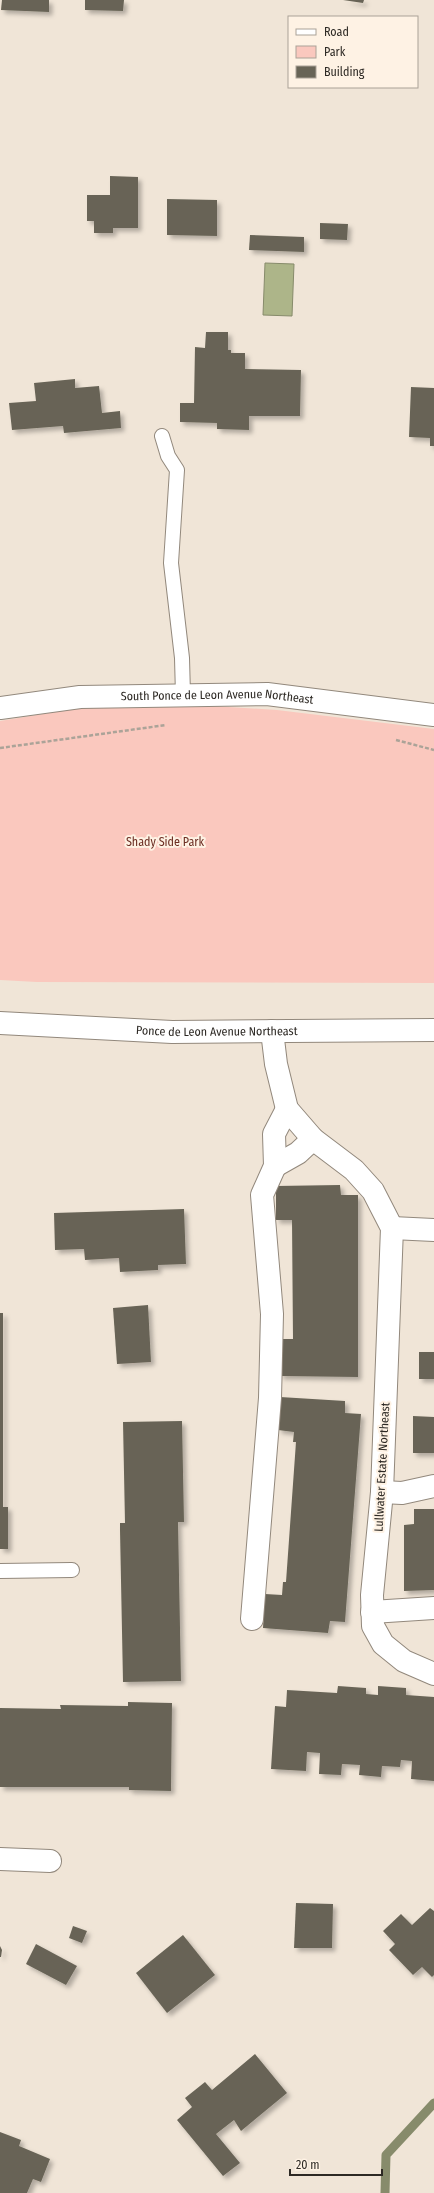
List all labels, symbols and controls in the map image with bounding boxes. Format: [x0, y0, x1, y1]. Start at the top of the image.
legend [288, 16, 418, 88]
text: Road [324, 25, 349, 39]
text: Park [324, 45, 346, 59]
text: Building [324, 65, 365, 79]
street label: South Ponce de Leon Avenue Northeast [121, 687, 314, 707]
park label: Shady Side Park [126, 835, 205, 849]
street label: Ponce de Leon Avenue Northeast [136, 1023, 298, 1039]
street label: Lullwater Estate Northeast [372, 1402, 392, 1532]
scale bar [290, 2151, 382, 2177]
text: 20 m [296, 2158, 320, 2172]

